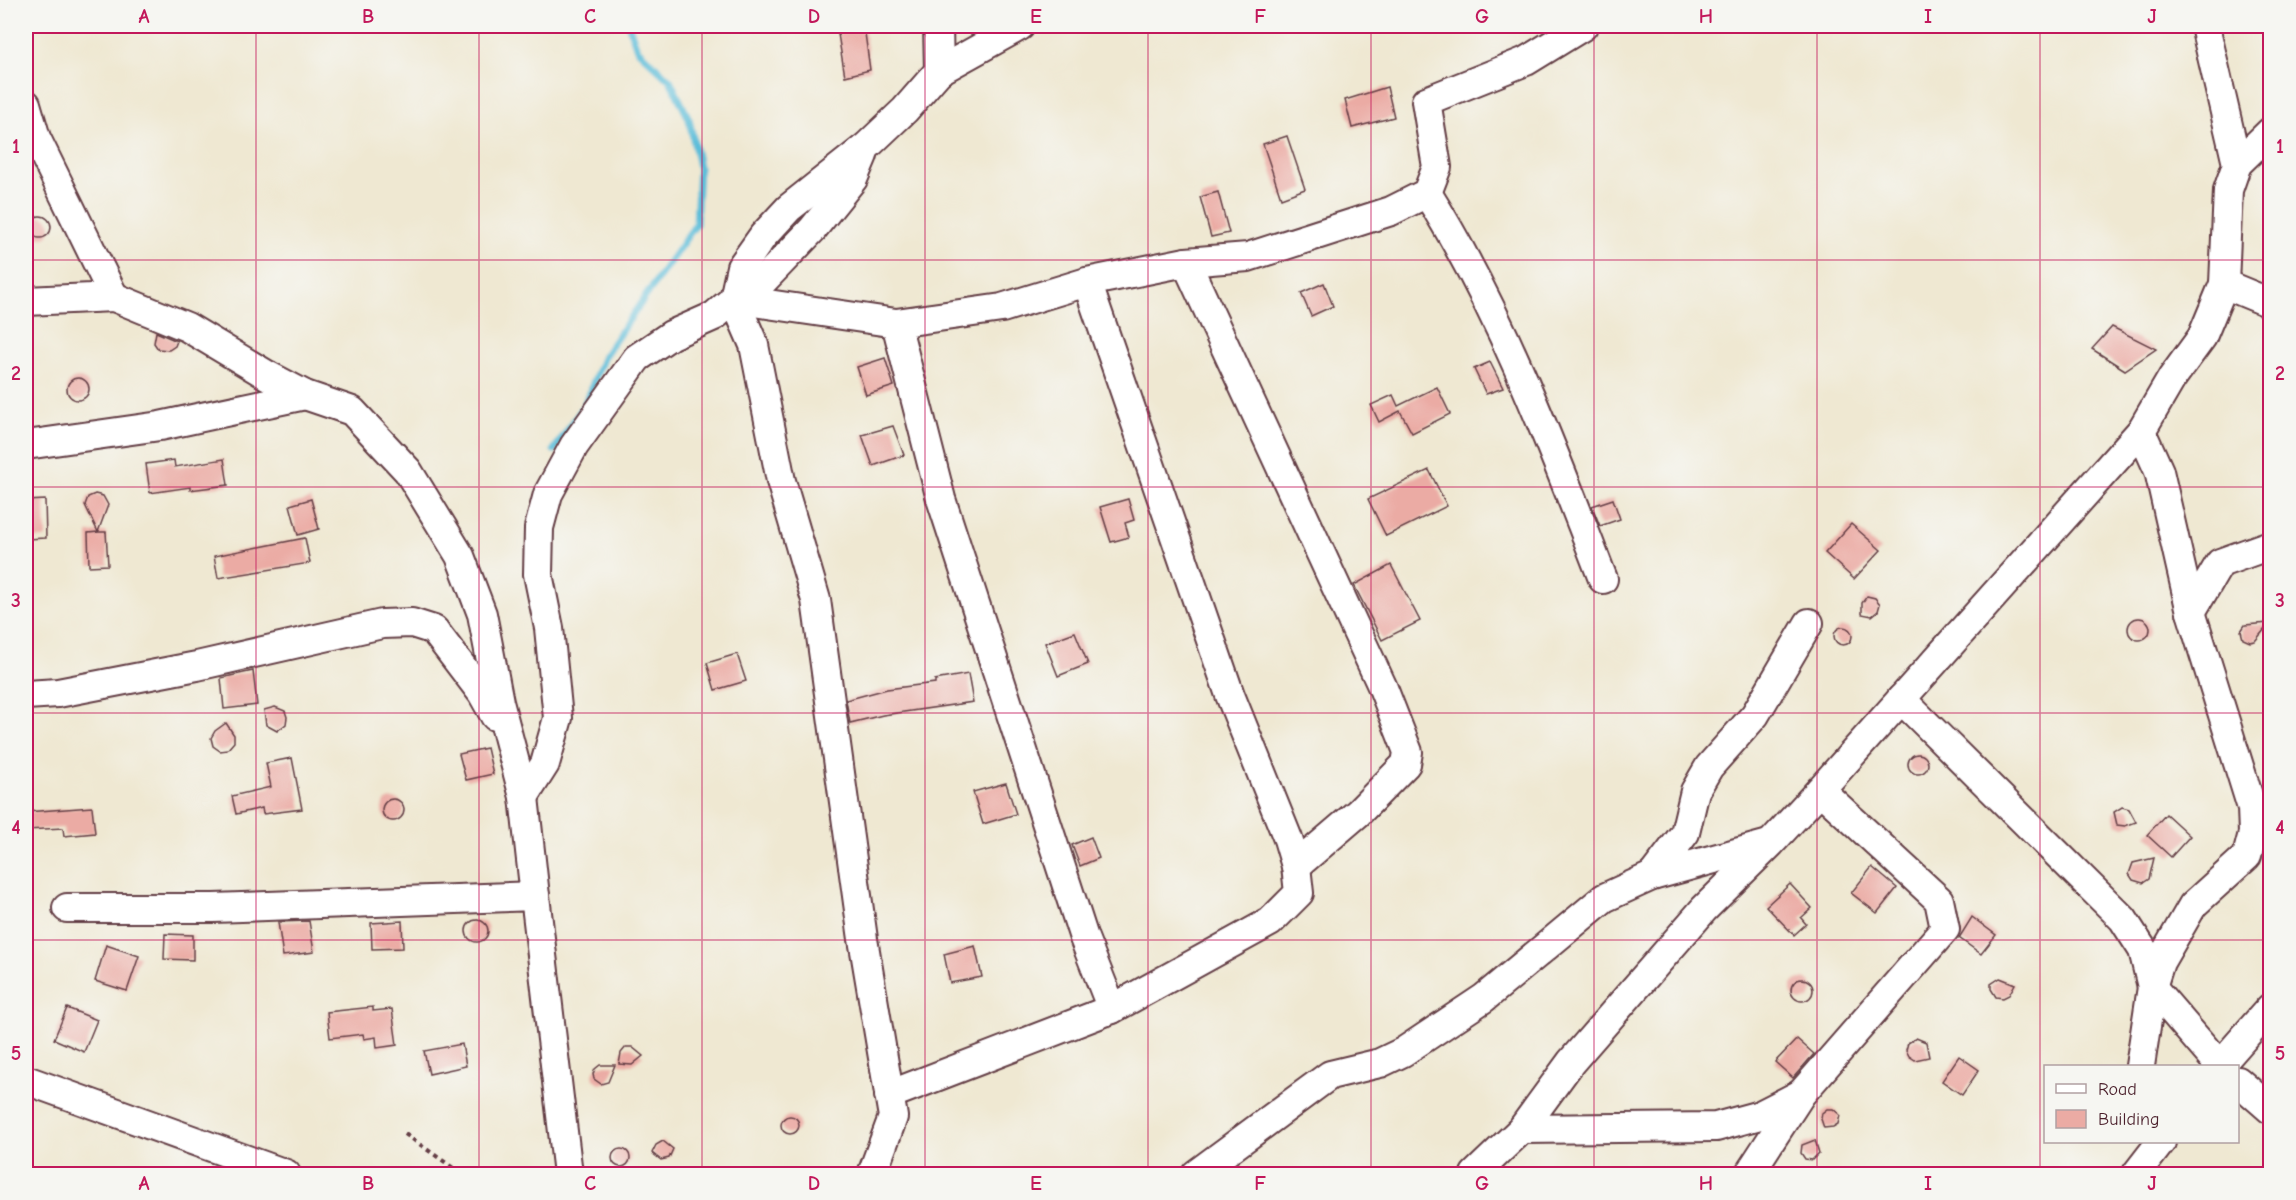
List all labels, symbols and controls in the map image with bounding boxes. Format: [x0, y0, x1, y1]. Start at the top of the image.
text: A [138, 5, 150, 28]
text: B [362, 5, 374, 28]
text: C [584, 5, 596, 28]
text: D [808, 5, 820, 28]
text: E [1030, 5, 1042, 28]
text: F [1254, 5, 1266, 28]
text: G [1475, 5, 1489, 28]
text: H [1699, 5, 1713, 28]
text: I [1924, 5, 1932, 28]
text: J [2147, 5, 2157, 28]
text: 1 [12, 135, 20, 158]
text: 1 [2276, 135, 2284, 158]
text: 2 [11, 362, 21, 385]
text: 2 [2275, 362, 2285, 385]
text: 3 [11, 589, 21, 612]
text: 3 [2275, 589, 2285, 612]
text: 4 [11, 816, 21, 839]
text: 4 [2275, 816, 2285, 839]
text: 5 [11, 1042, 21, 1065]
text: 5 [2275, 1042, 2285, 1065]
legend [2044, 1065, 2239, 1143]
text: Road [2098, 1079, 2137, 1100]
text: Building [2098, 1109, 2160, 1130]
text: A [138, 1172, 150, 1195]
text: B [362, 1172, 374, 1195]
text: C [584, 1172, 596, 1195]
text: D [808, 1172, 820, 1195]
text: E [1030, 1172, 1042, 1195]
text: F [1254, 1172, 1266, 1195]
text: G [1475, 1172, 1489, 1195]
text: H [1699, 1172, 1713, 1195]
text: I [1924, 1172, 1932, 1195]
text: J [2147, 1172, 2157, 1195]

